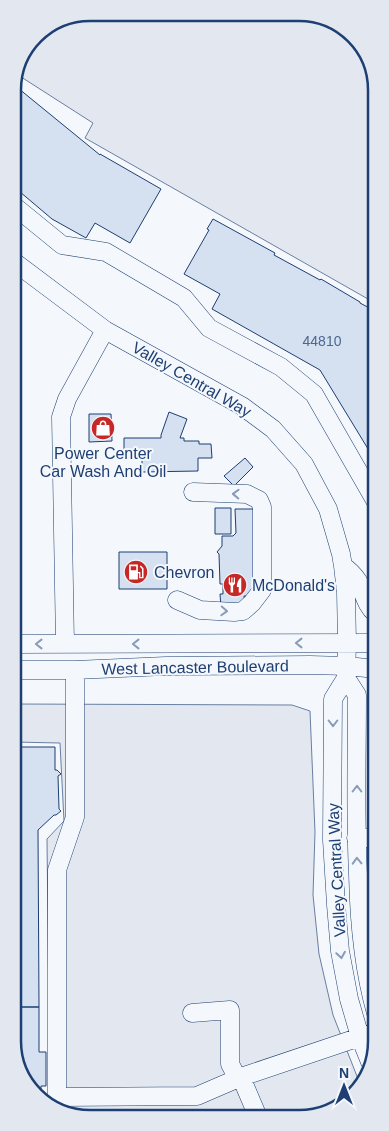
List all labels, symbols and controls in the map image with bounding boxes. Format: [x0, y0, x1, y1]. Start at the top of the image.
house number: 44810 [303, 333, 342, 349]
street label: Valley Central Way [129, 339, 254, 420]
shop icon: Power Center Car Wash And Oil [90, 415, 116, 441]
place label: Power Center Car Wash And Oil [40, 445, 166, 480]
one-way arrow [232, 488, 240, 499]
fuel station icon: Chevron [123, 559, 149, 585]
place label: Chevron [154, 564, 214, 581]
restaurant icon: McDonald's [222, 572, 248, 598]
place label: McDonald's [252, 577, 335, 594]
one-way arrow [220, 605, 228, 616]
one-way arrow [294, 638, 302, 648]
one-way arrow [35, 639, 42, 649]
one-way arrow [132, 639, 140, 649]
street label: West Lancaster Boulevard [101, 657, 289, 678]
one-way arrow [328, 720, 338, 727]
one-way arrow [351, 785, 362, 793]
street label: Valley Central Way [324, 802, 349, 937]
one-way arrow [352, 857, 363, 865]
one-way arrow [336, 951, 346, 959]
north arrow [319, 1061, 369, 1111]
text: N [339, 1065, 349, 1081]

